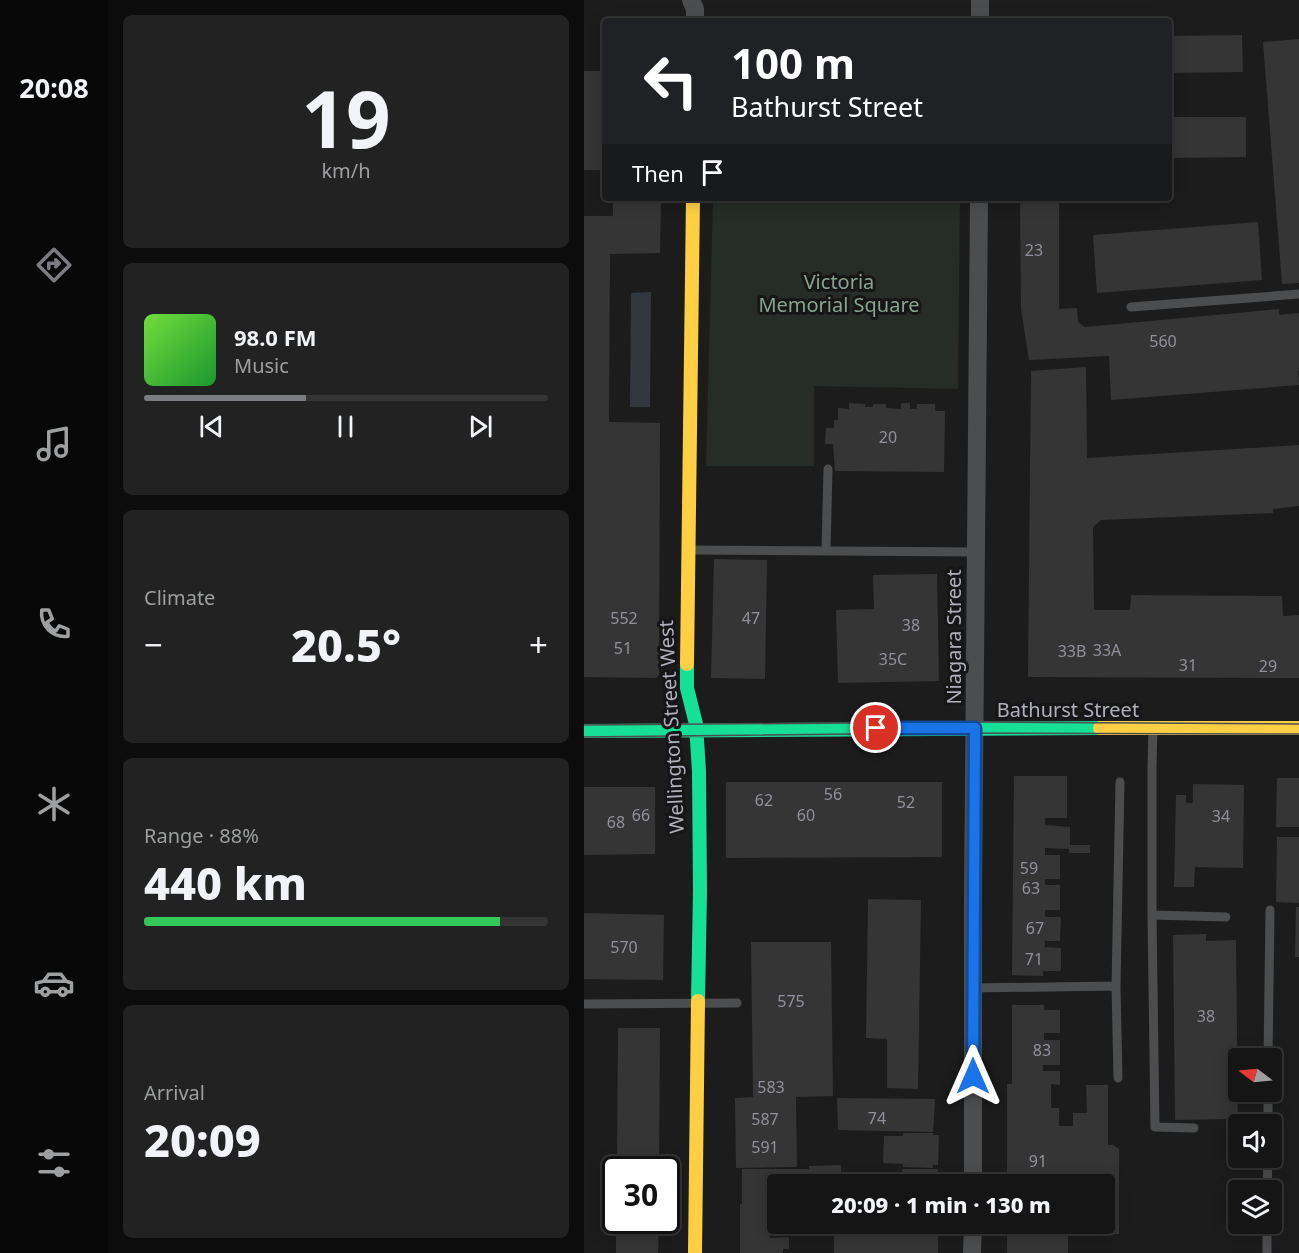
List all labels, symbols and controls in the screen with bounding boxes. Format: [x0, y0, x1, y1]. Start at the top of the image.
text: 100 m [731, 34, 855, 91]
icon: left [632, 42, 710, 120]
text: 19 [301, 65, 391, 171]
text: 20:08 [19, 69, 89, 106]
text: Bathurst Street [731, 88, 923, 125]
icon: arrive [696, 156, 729, 189]
text: km/h [321, 157, 371, 184]
text: Then [632, 158, 684, 188]
house number: 23 [1025, 239, 1043, 261]
icon: directions [33, 244, 75, 286]
park label: Victoria Memorial Square [758, 268, 920, 318]
text: 98.0 FM [234, 322, 316, 352]
house number: 560 [1149, 330, 1177, 352]
text: Music [234, 352, 289, 379]
icon: previous [195, 410, 228, 443]
icon: pause [329, 410, 362, 443]
icon: next [464, 410, 497, 443]
icon: music [33, 423, 75, 465]
house number: 20 [879, 426, 897, 448]
street label: Niagara Street [940, 569, 967, 705]
text: Climate [144, 584, 215, 611]
icon: phone [33, 603, 75, 645]
house number: 552 [610, 607, 638, 629]
house number: 47 [742, 607, 760, 629]
text: 20.5° [291, 614, 401, 675]
house number: 38 [902, 614, 920, 636]
street label: Wellington Street West [652, 620, 690, 834]
text: − [144, 622, 163, 667]
text: + [529, 622, 548, 667]
house number: 51 [614, 637, 632, 659]
house number: 33A [1093, 639, 1122, 661]
house number: 33B [1058, 640, 1086, 662]
house number: 35C [879, 648, 907, 670]
house number: 31 [1179, 654, 1197, 676]
house number: 29 [1259, 655, 1277, 677]
street label: Bathurst Street [997, 696, 1139, 723]
pin [850, 702, 901, 753]
icon: arrive [859, 711, 892, 744]
icon: climate [33, 783, 75, 825]
house number: 56 [824, 783, 842, 805]
house number: 62 [755, 789, 773, 811]
house number: 52 [897, 791, 915, 813]
house number: 66 [632, 804, 650, 826]
house number: 60 [797, 804, 815, 826]
house number: 34 [1212, 805, 1230, 827]
house number: 68 [607, 811, 625, 833]
text: Range · 88% [144, 822, 259, 849]
text: 440 km [144, 852, 307, 913]
house number: 59 [1020, 857, 1038, 879]
house number: 63 [1022, 877, 1040, 899]
house number: 67 [1026, 917, 1044, 939]
house number: 570 [610, 936, 638, 958]
house number: 71 [1025, 948, 1043, 970]
icon: car [33, 962, 75, 1004]
house number: 575 [777, 990, 805, 1012]
house number: 38 [1197, 1005, 1215, 1027]
house number: 83 [1033, 1039, 1051, 1061]
position arrow [941, 1044, 1005, 1108]
north arrow [1228, 1048, 1282, 1102]
map controls [1228, 1048, 1282, 1234]
house number: 583 [757, 1076, 785, 1098]
text: Arrival [144, 1079, 205, 1106]
house number: 74 [868, 1107, 886, 1129]
house number: 587 [751, 1108, 779, 1130]
text: 20:09 [144, 1109, 261, 1170]
button: sound [1228, 1114, 1282, 1168]
house number: 591 [751, 1136, 779, 1158]
icon: filters [33, 1142, 75, 1184]
house number: 91 [1029, 1150, 1047, 1172]
speed limit sign: 30 [602, 1156, 680, 1234]
button: layers [1228, 1180, 1282, 1234]
text: 20:09 · 1 min · 130 m [831, 1189, 1051, 1219]

